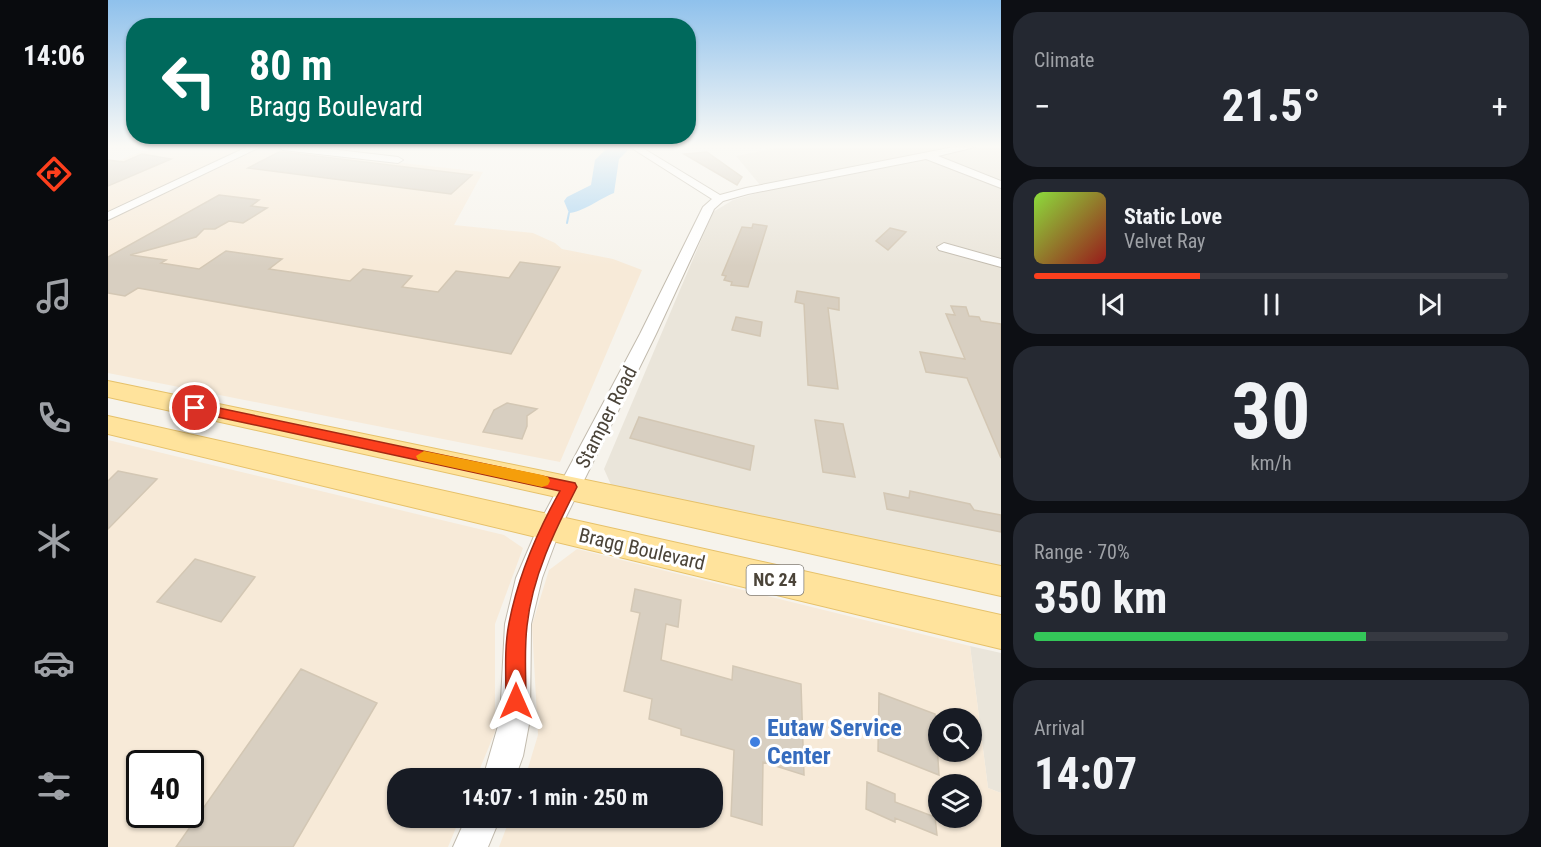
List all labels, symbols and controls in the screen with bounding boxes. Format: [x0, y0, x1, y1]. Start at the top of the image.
text: 14:06 [23, 40, 85, 72]
text: 80 m [249, 41, 332, 90]
icon: left [150, 42, 228, 120]
text: Climate [1034, 48, 1094, 72]
text: 21.5° [1222, 79, 1320, 132]
text: − [1034, 87, 1051, 126]
text: + [1492, 87, 1508, 126]
text: Bragg Boulevard [249, 91, 423, 123]
icon: directions [33, 153, 75, 195]
text: Static Love [1124, 204, 1222, 229]
text: Velvet Ray [1124, 229, 1205, 253]
icon: music [33, 275, 75, 317]
icon: previous [1097, 288, 1130, 321]
icon: pause [1255, 288, 1288, 321]
icon: next [1413, 288, 1446, 321]
street label: Stamper Road [570, 362, 642, 472]
text: 30 [1232, 366, 1310, 457]
pin [169, 382, 220, 433]
icon: arrive [178, 391, 211, 424]
icon: phone [33, 397, 75, 439]
text: km/h [1250, 451, 1292, 475]
icon: climate [33, 520, 75, 562]
street label: Bragg Boulevard [577, 523, 707, 575]
text: Range · 70% [1034, 540, 1130, 564]
road number: NC 24 [746, 565, 804, 595]
text: 350 km [1034, 571, 1167, 624]
icon: car [33, 642, 75, 684]
position arrow [484, 669, 548, 733]
map controls [928, 708, 982, 828]
button: search [928, 708, 982, 762]
place label: Eutaw Service Center [767, 714, 902, 770]
text: Arrival [1034, 716, 1085, 740]
marker: Eutaw Service Center [748, 735, 762, 749]
text: 14:07 [1034, 747, 1137, 800]
speed limit sign: 40 [126, 750, 204, 828]
icon: filters [33, 765, 75, 807]
button: layers [928, 774, 982, 828]
text: 14:07 · 1 min · 250 m [462, 785, 648, 810]

